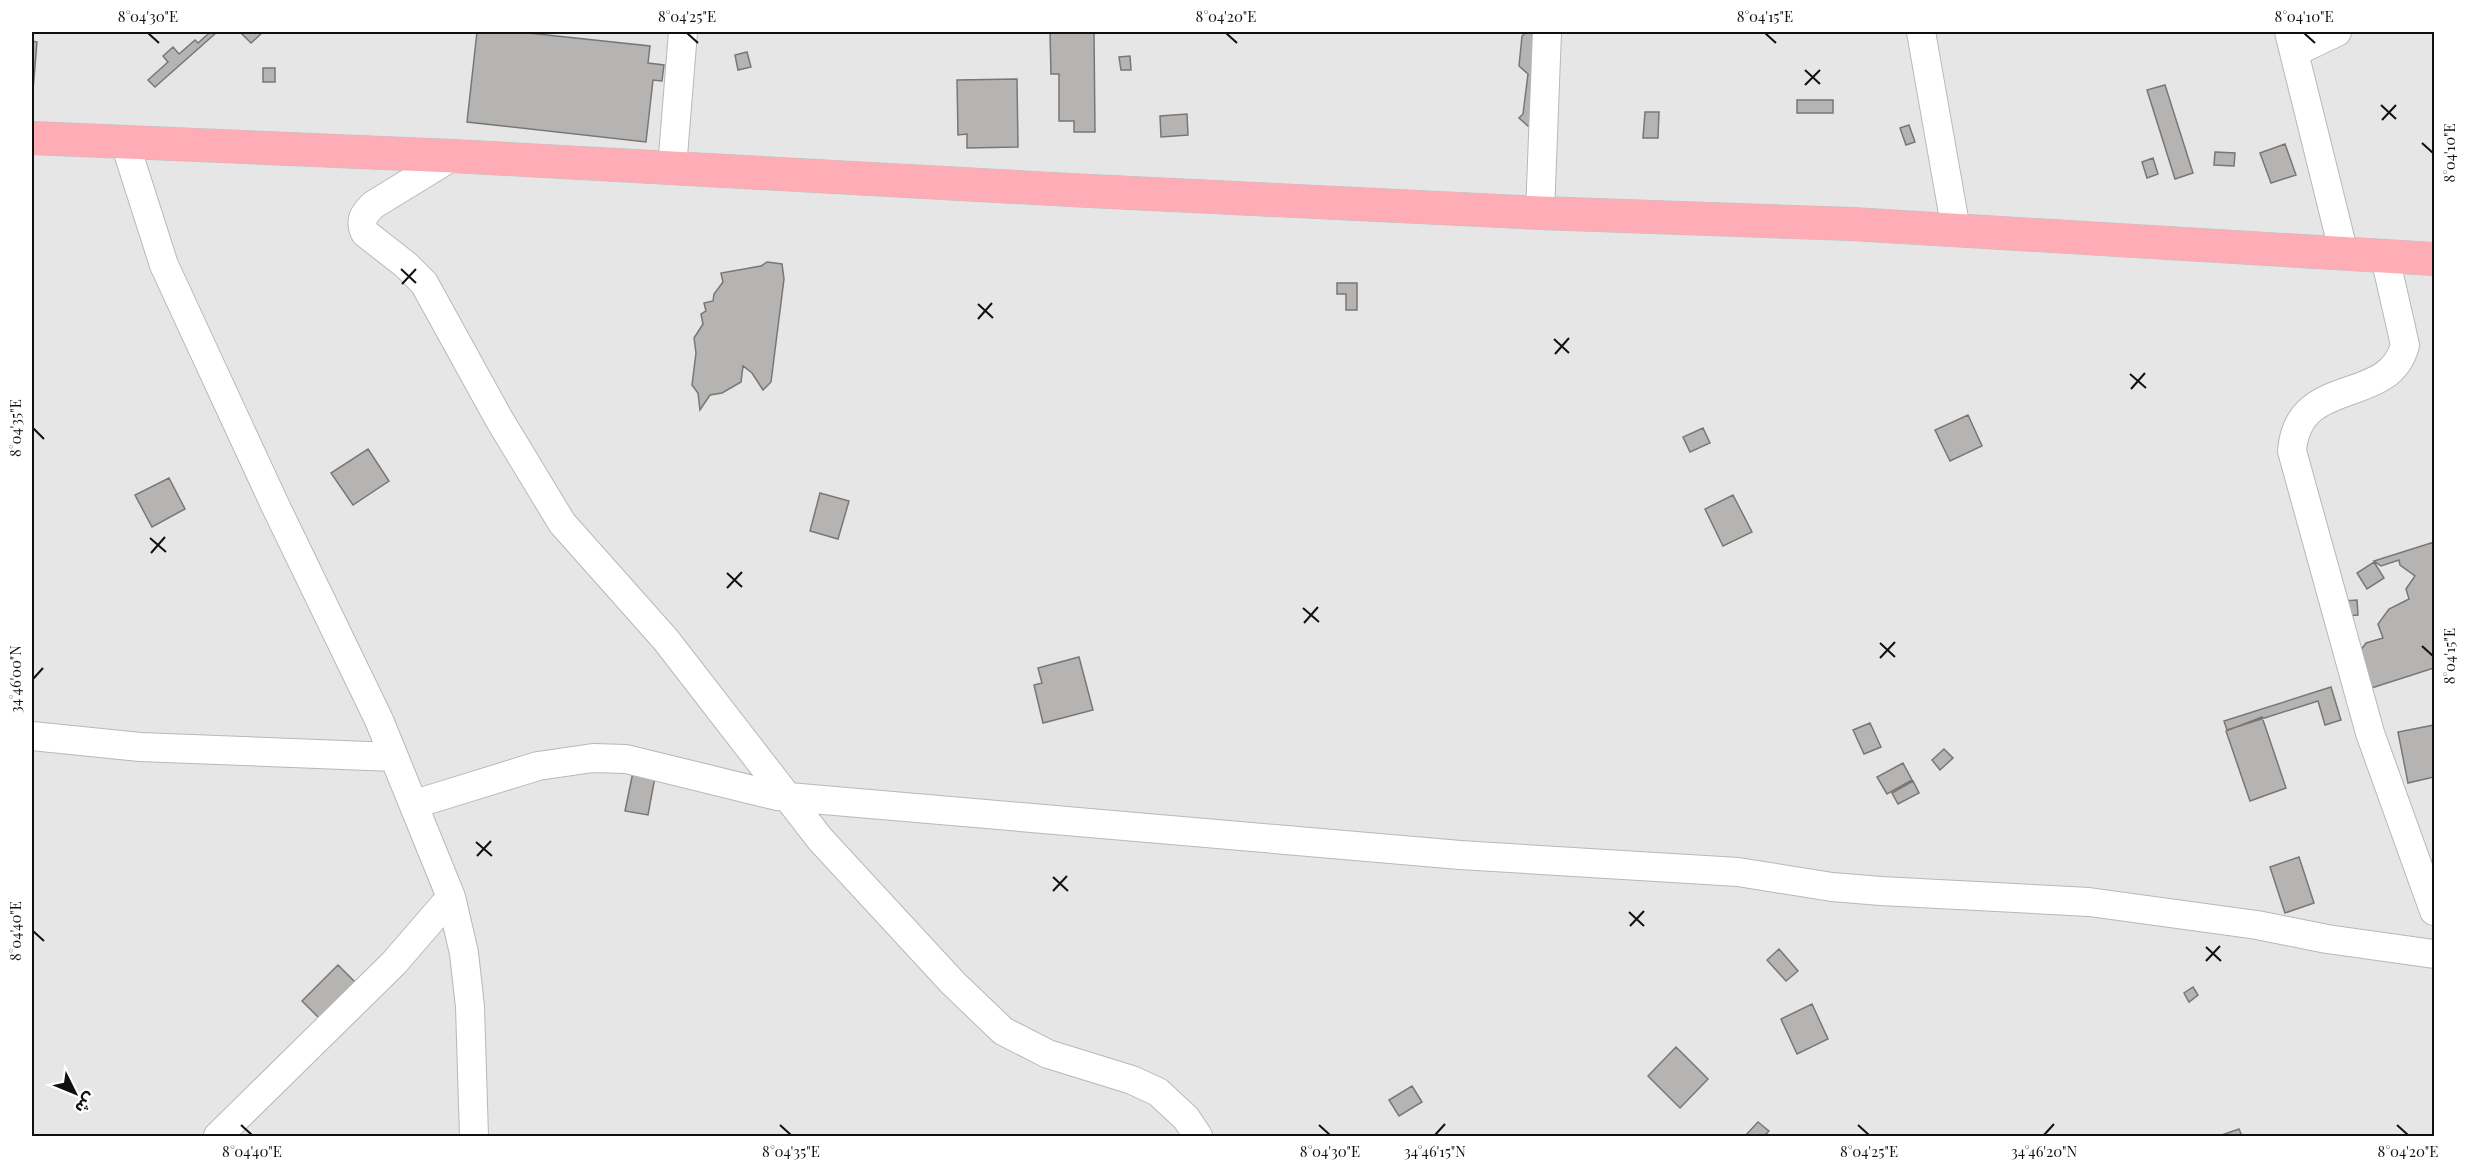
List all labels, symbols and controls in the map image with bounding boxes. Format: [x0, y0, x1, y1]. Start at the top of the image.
text: 8°04'30"E [118, 6, 178, 26]
text: 8°04'25"E [658, 6, 716, 26]
text: 8°04'20"E [1196, 6, 1256, 26]
text: 8°04'15"E [1737, 6, 1793, 26]
text: 8°04'10"E [2274, 6, 2334, 26]
text: 8°04'10"E [2439, 123, 2459, 183]
text: 8°04'35"E [5, 399, 25, 457]
text: 8°04'15"E [2439, 628, 2459, 684]
text: 34°46'00"N [5, 645, 25, 713]
text: 8°04'40"E [5, 901, 25, 961]
north arrow [45, 1063, 105, 1123]
text: ش [71, 1088, 101, 1119]
text: 8°04'40"E [222, 1141, 282, 1161]
text: 8°04'35"E [762, 1141, 820, 1161]
text: 8°04'30"E [1300, 1141, 1360, 1161]
text: 34°46'15"N [1404, 1141, 1466, 1161]
text: 8°04'25"E [1840, 1141, 1898, 1161]
text: 34°46'20"N [2011, 1141, 2078, 1161]
text: 8°04'20"E [2378, 1141, 2438, 1161]

